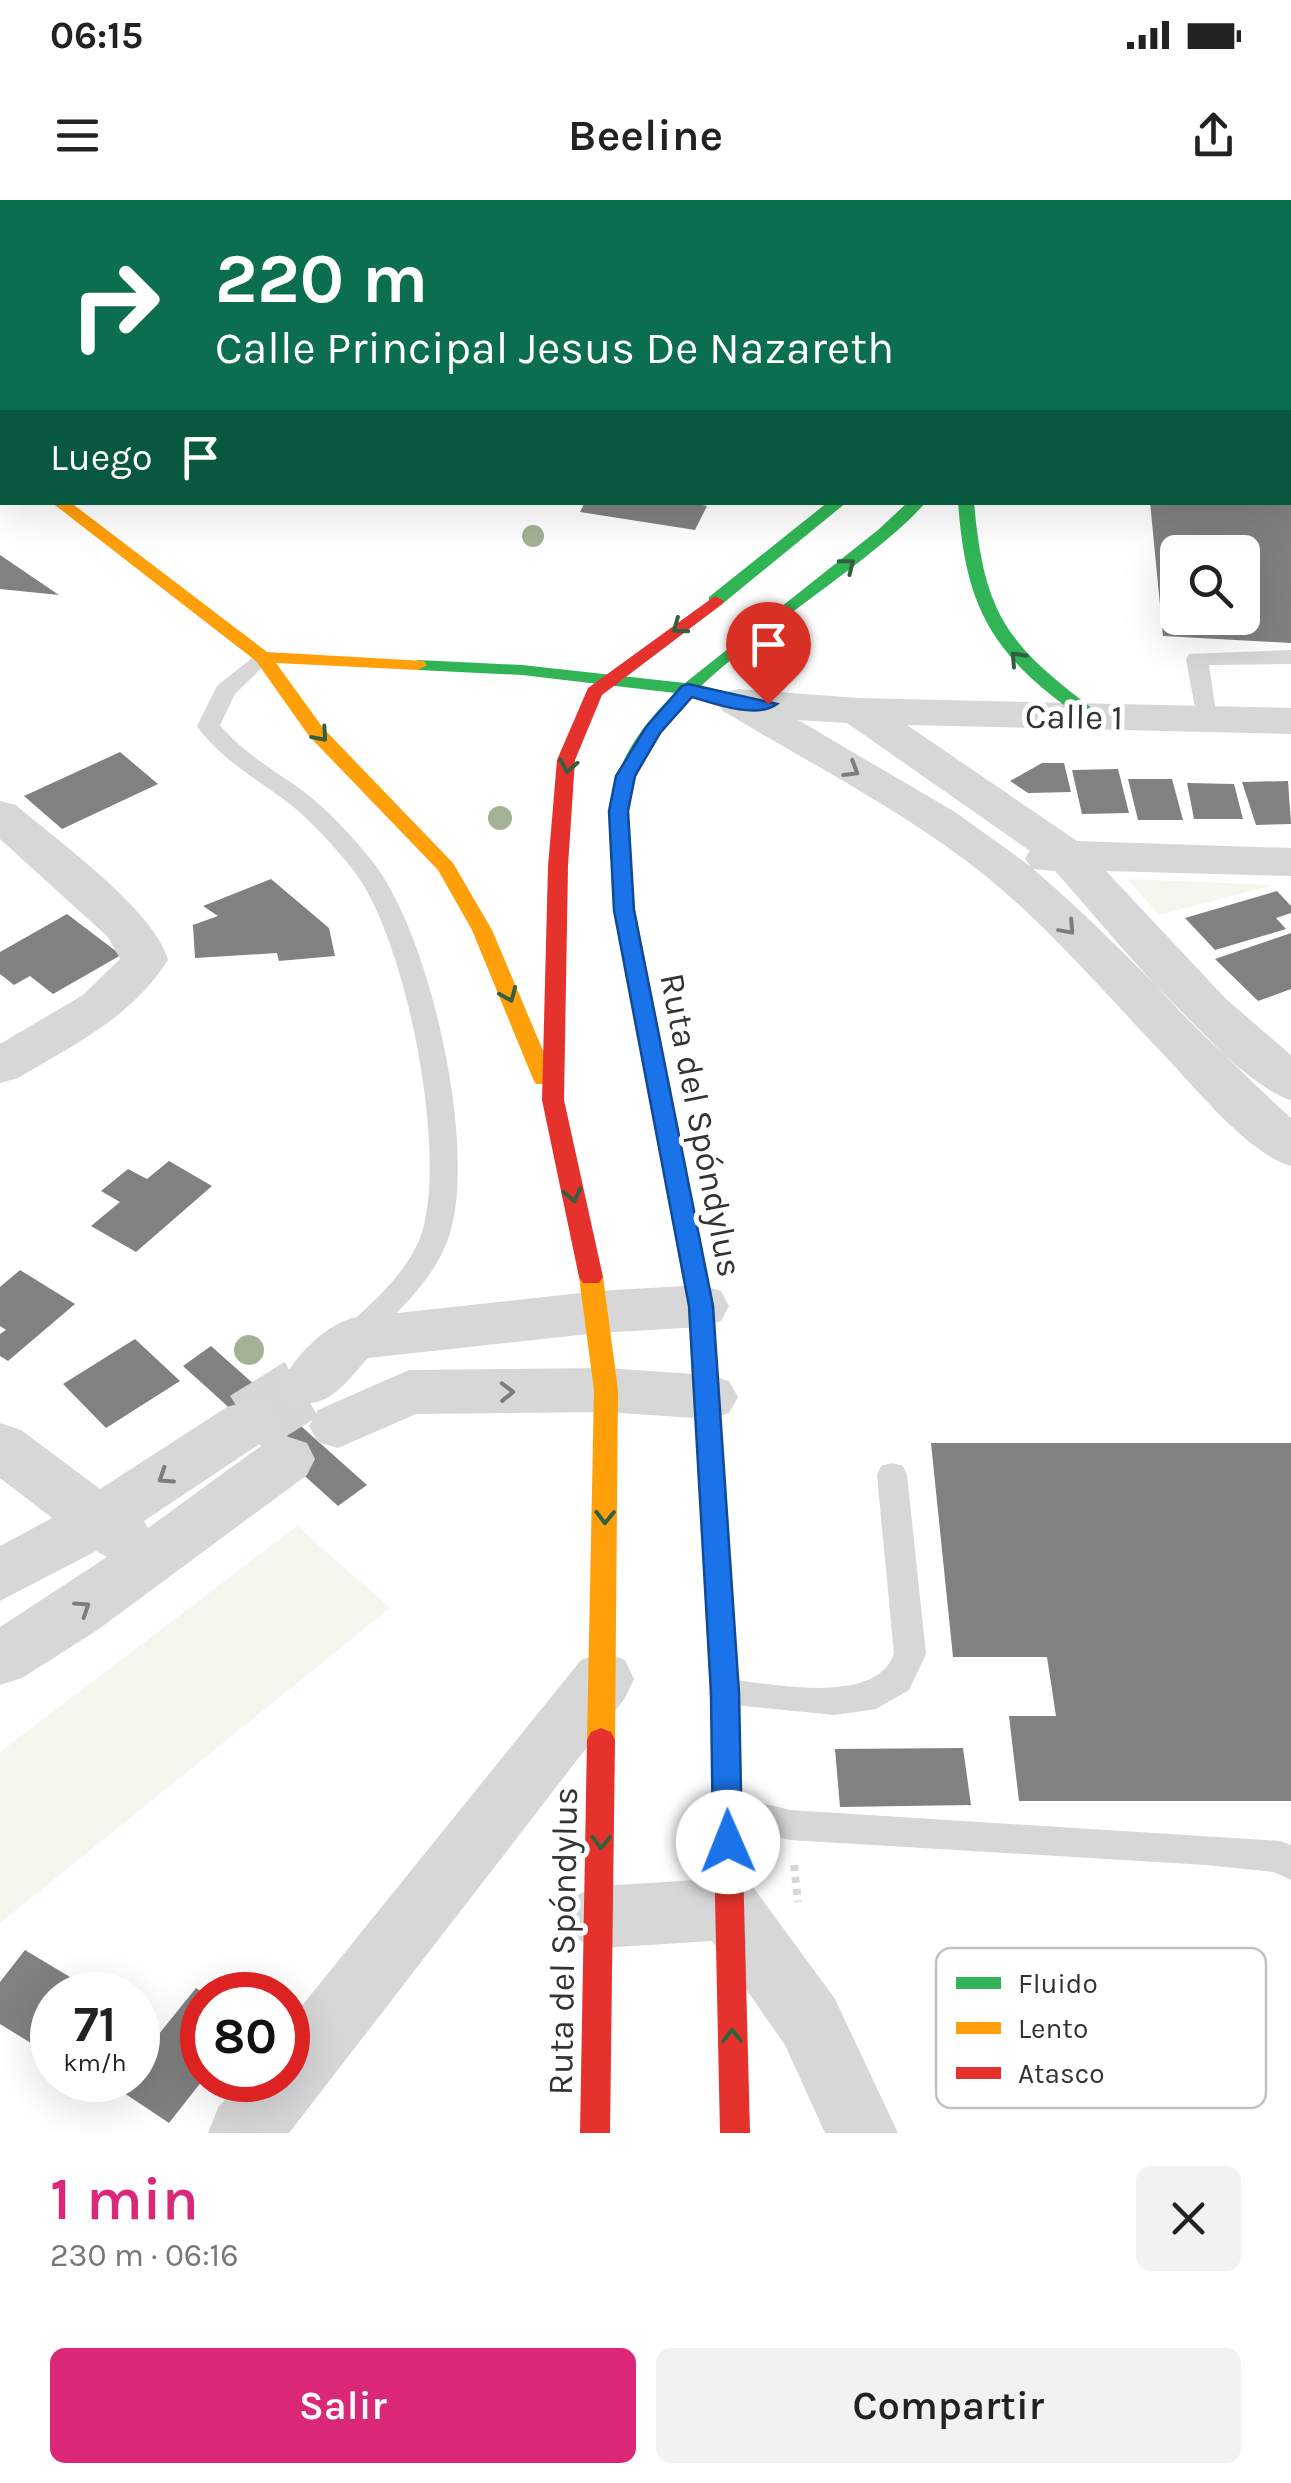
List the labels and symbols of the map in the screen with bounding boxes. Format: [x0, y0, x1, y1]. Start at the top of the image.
one-way arrow [837, 559, 855, 577]
pin [726, 602, 811, 705]
one-way arrow [672, 614, 691, 633]
one-way arrow [1011, 651, 1029, 670]
street label: Calle 1 [1025, 696, 1123, 738]
one-way arrow [309, 723, 327, 742]
one-way arrow [558, 758, 579, 774]
one-way arrow [841, 758, 859, 777]
one-way arrow [1056, 916, 1074, 935]
street label: Ruta del Spóndylus [651, 970, 751, 1280]
one-way arrow [498, 985, 518, 1003]
one-way arrow [562, 1186, 583, 1203]
one-way arrow [500, 1381, 515, 1403]
one-way arrow [158, 1464, 176, 1483]
one-way arrow [594, 1510, 616, 1526]
one-way arrow [72, 1602, 90, 1621]
street label: Ruta del Spóndylus [540, 1786, 586, 2096]
position arrow [676, 1790, 780, 1894]
one-way arrow [590, 1835, 611, 1851]
legend [936, 1948, 1266, 2108]
text: Fluido [1018, 1967, 1098, 2000]
speed limit sign: 80 [180, 1972, 310, 2102]
text: Lento [1018, 2012, 1088, 2045]
one-way arrow [722, 2027, 743, 2043]
text: Atasco [1018, 2057, 1105, 2090]

